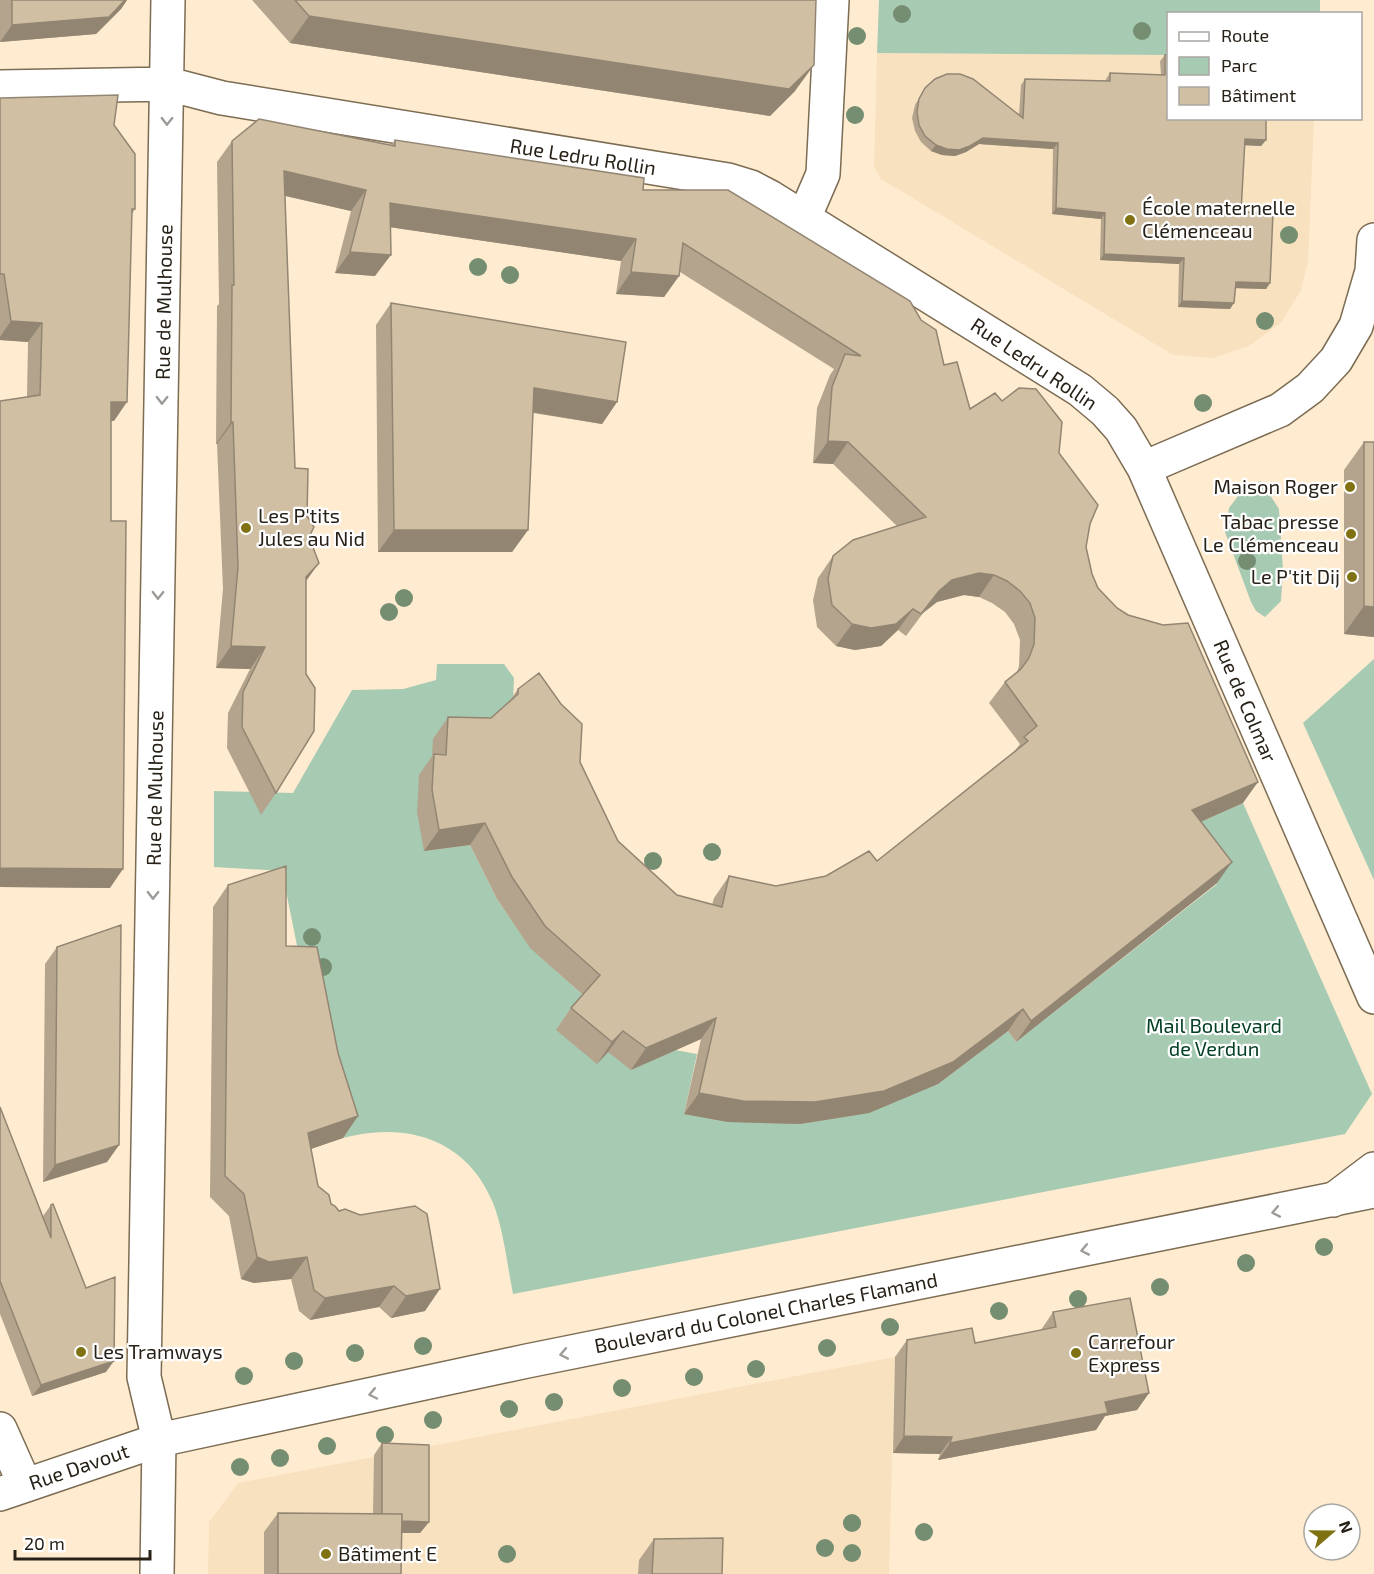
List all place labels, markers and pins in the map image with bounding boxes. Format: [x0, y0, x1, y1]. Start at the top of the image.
place label: École maternelle Clémenceau [1142, 195, 1295, 242]
marker: École maternelle Clémenceau [1123, 213, 1137, 227]
place label: Maison Roger [1213, 474, 1338, 498]
marker: Maison Roger [1343, 480, 1357, 494]
place label: Les P'tits Jules au Nid [258, 503, 365, 550]
place label: Tabac presse Le Clémenceau [1203, 509, 1339, 556]
marker: Les P'tits Jules au Nid [239, 521, 253, 535]
marker: Tabac presse Le Clémenceau [1344, 527, 1358, 541]
place label: Le P'tit Dij [1251, 564, 1340, 588]
marker: Le P'tit Dij [1345, 570, 1359, 584]
place label: Carrefour Express [1088, 1329, 1175, 1376]
place label: Les Tramways [93, 1339, 223, 1363]
marker: Les Tramways [74, 1345, 88, 1359]
marker: Carrefour Express [1069, 1346, 1083, 1360]
place label: Bâtiment E [338, 1541, 437, 1565]
marker: Bâtiment E [319, 1547, 333, 1561]

